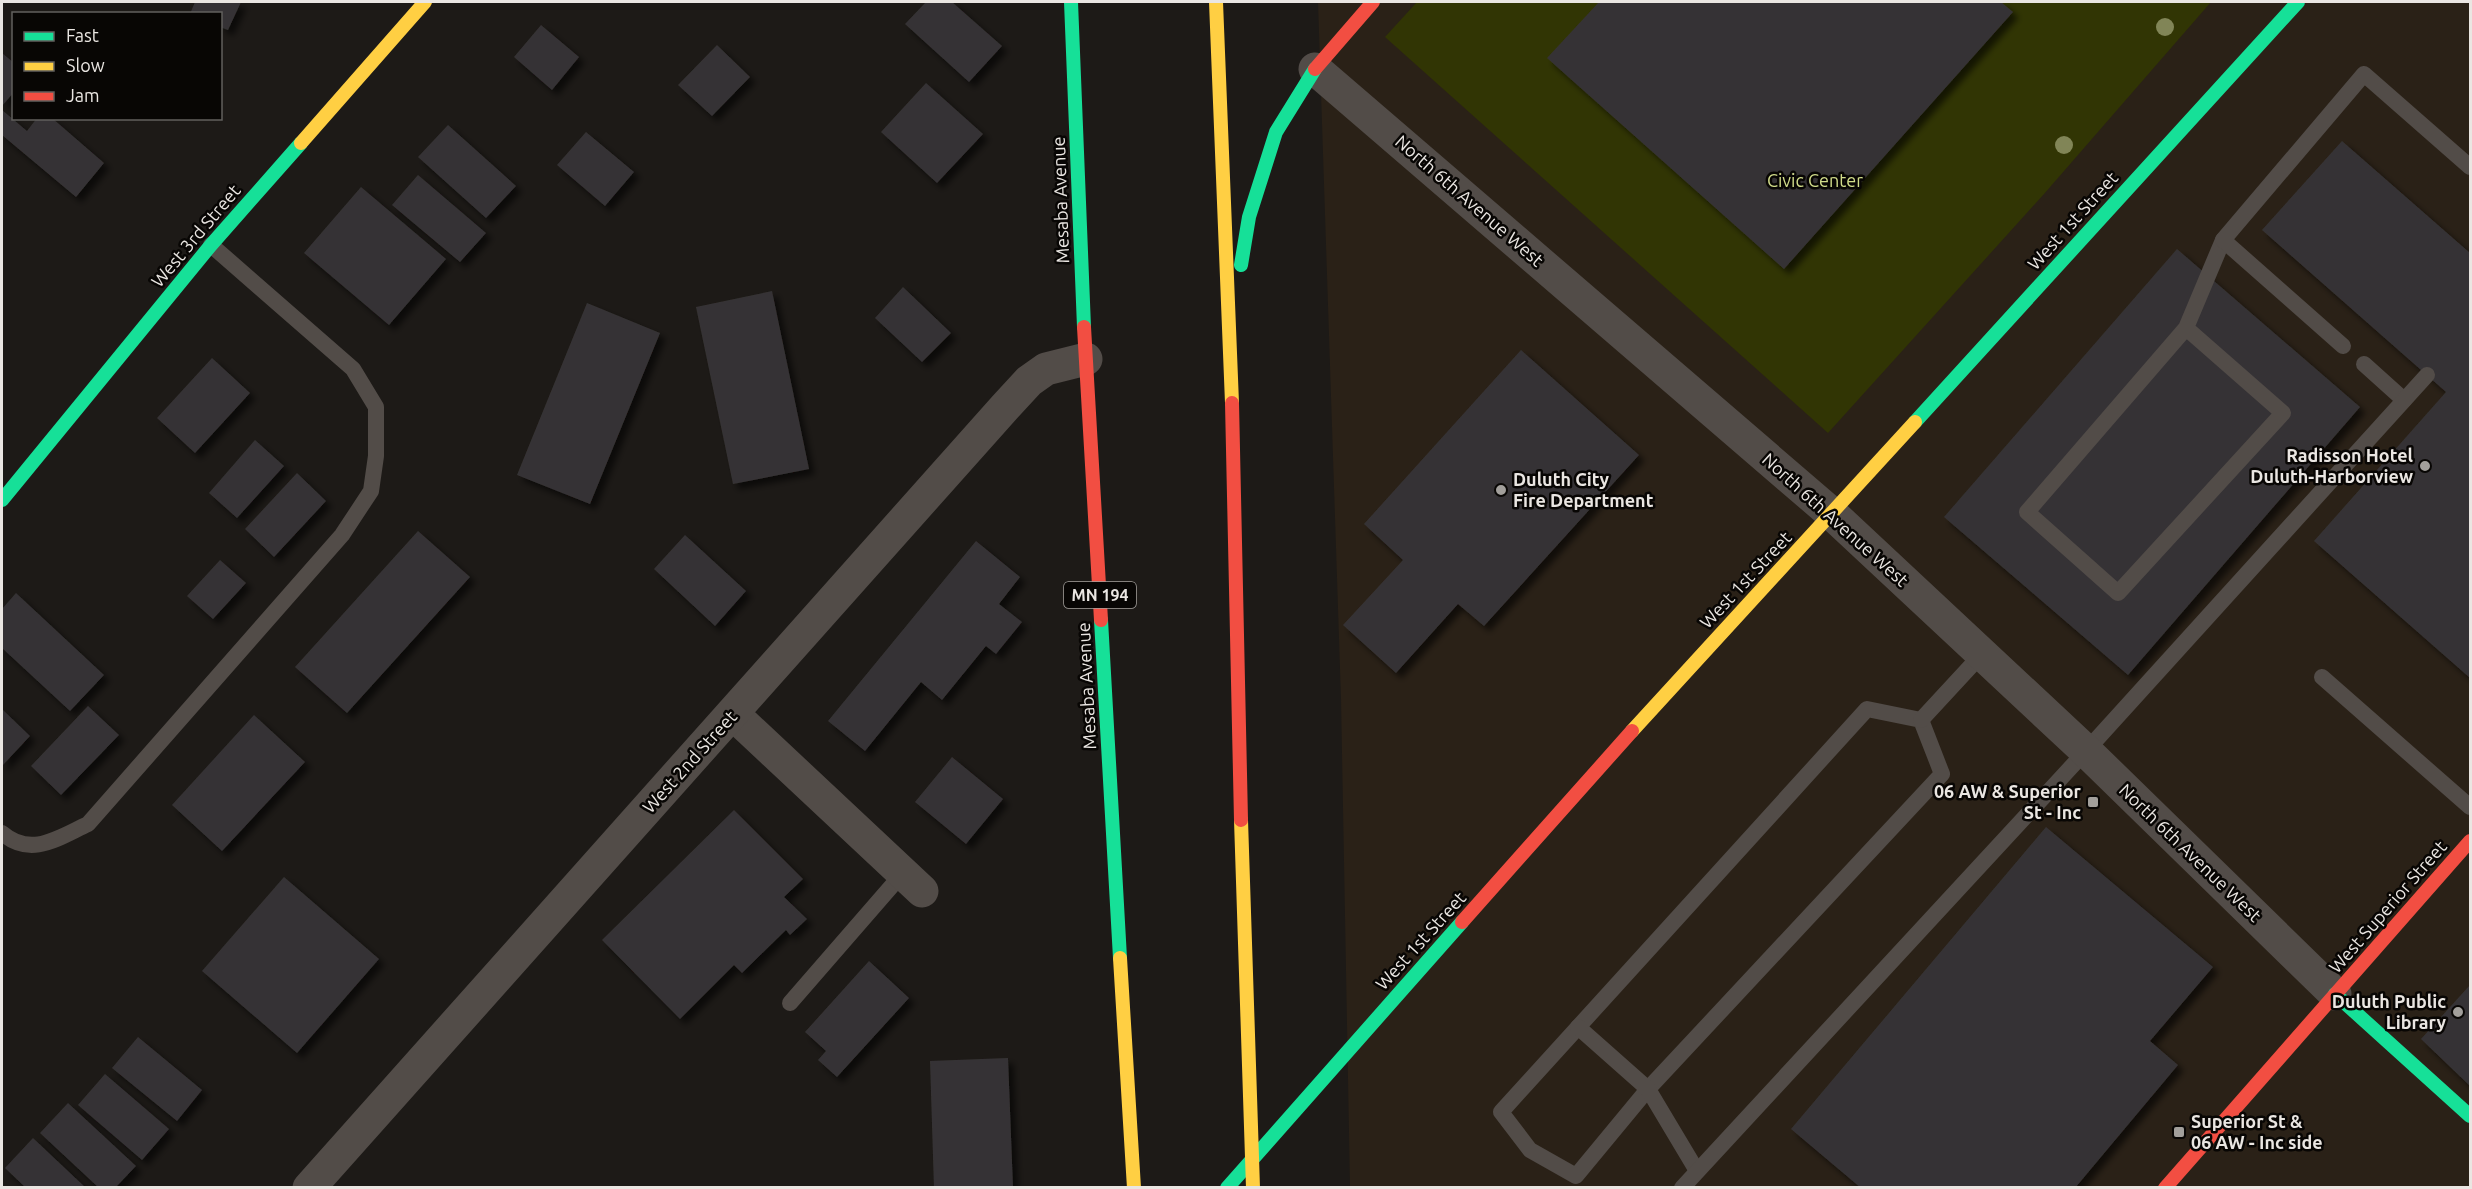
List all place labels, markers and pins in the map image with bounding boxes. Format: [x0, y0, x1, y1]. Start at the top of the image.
place label: Radisson Hotel Duluth-Harborview [2250, 445, 2414, 486]
marker: Radisson Hotel Duluth-Harborview [2418, 459, 2432, 473]
place label: Duluth City Fire Department [1513, 469, 1654, 510]
marker: Duluth City Fire Department [1494, 483, 1508, 497]
place label: 06 AW & Superior St - Inc [1934, 781, 2082, 822]
marker: 06 AW & Superior St - Inc [2086, 795, 2100, 809]
place label: Duluth Public Library [2332, 991, 2446, 1032]
marker: Duluth Public Library [2451, 1005, 2465, 1019]
place label: Superior St & 06 AW - Inc side [2191, 1111, 2323, 1152]
marker: Superior St & 06 AW - Inc side [2172, 1125, 2186, 1139]

